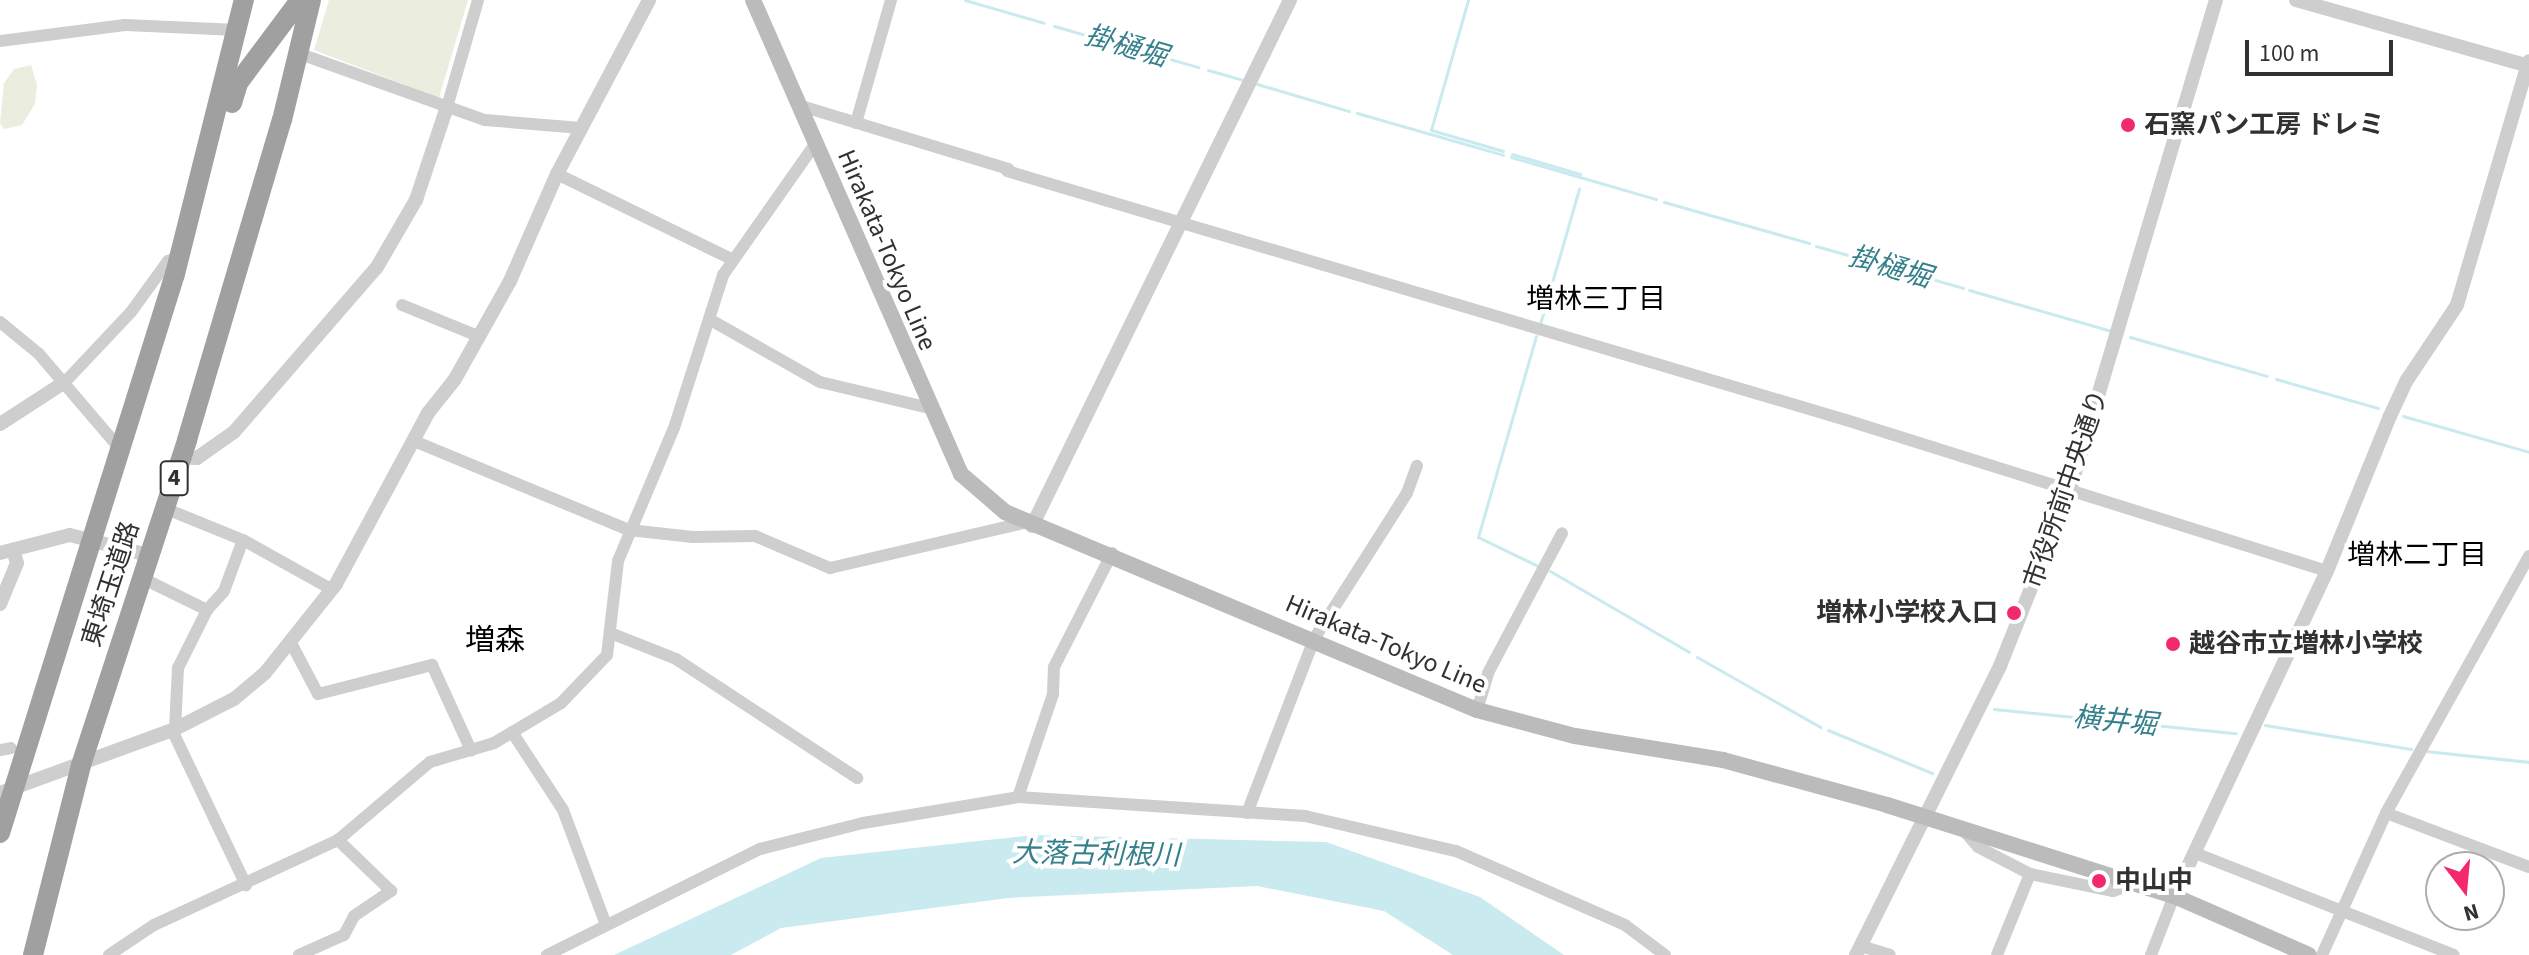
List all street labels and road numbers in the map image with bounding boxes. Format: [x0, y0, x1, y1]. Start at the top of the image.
street label: Hirakata-Tokyo Line [831, 145, 943, 355]
street label: 市役所前中央通り [2017, 386, 2115, 592]
road number: 4 [158, 458, 190, 498]
street label: 東埼玉道路 [76, 517, 146, 651]
street label: Hirakata-Tokyo Line [1281, 588, 1491, 700]

